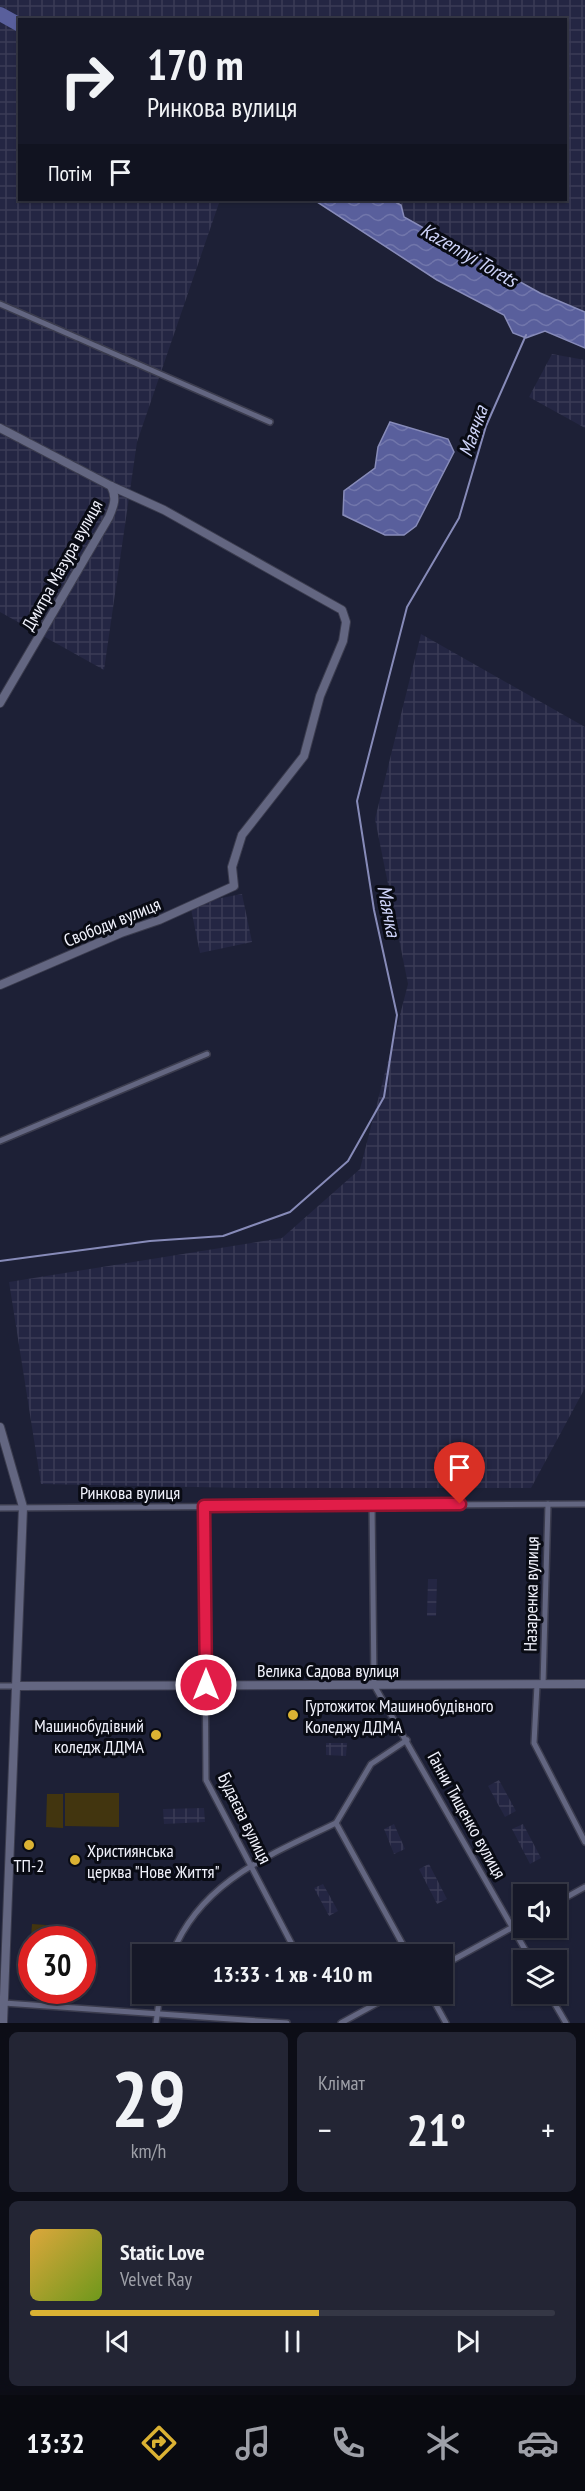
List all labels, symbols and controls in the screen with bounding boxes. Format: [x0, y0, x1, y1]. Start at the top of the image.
text: 170 m [147, 37, 244, 92]
icon: right [48, 42, 126, 120]
text: Ринкова вулиця [147, 90, 297, 124]
icon: arrive [104, 156, 137, 189]
text: Потім [48, 159, 92, 187]
water label: Kazennyi Torets [416, 217, 524, 294]
water label: Маячка [452, 401, 494, 460]
street label: Дмитра Мазура вулиця [17, 495, 108, 635]
water label: Маячка [371, 883, 407, 940]
street label: Свободи вулиця [60, 892, 164, 952]
pin [434, 1442, 485, 1504]
icon: arrive [443, 1451, 476, 1484]
street label: Ринкова вулиця [80, 1481, 180, 1504]
street label: Назаренка вулиця [518, 1536, 544, 1652]
position arrow [174, 1653, 238, 1717]
street label: Велика Садова вулиця [257, 1659, 399, 1682]
place label: Гуртожиток Машинобудівного Коледжу ДДМА [305, 1694, 494, 1738]
marker: Гуртожиток Машинобудівного Коледжу ДДМА [286, 1708, 300, 1722]
place label: Машинобудівний коледж ДДМА [34, 1714, 144, 1758]
marker: Машинобудівний коледж ДДМА [149, 1728, 163, 1742]
street label: Ганни Тищенко вулиця [423, 1747, 511, 1883]
street label: Будаєва вулиця [213, 1769, 277, 1867]
marker: ТП-2 [22, 1838, 36, 1852]
place label: Християнська церква "Нове Життя" [87, 1839, 220, 1883]
marker: Християнська церква "Нове Життя" [68, 1853, 82, 1867]
place label: ТП-2 [14, 1854, 44, 1877]
map controls [513, 1884, 567, 2004]
button: sound [513, 1884, 567, 1938]
speed limit sign: 30 [18, 1926, 96, 2004]
button: layers [513, 1950, 567, 2004]
text: 13:33 · 1 хв · 410 m [213, 1960, 372, 1988]
text: 29 [111, 2048, 186, 2149]
text: Клімат [318, 2070, 365, 2096]
text: 21° [407, 2100, 466, 2158]
text: − [318, 2108, 332, 2151]
text: + [541, 2108, 555, 2151]
text: km/h [131, 2138, 166, 2164]
text: Static Love [120, 2238, 205, 2266]
text: Velvet Ray [120, 2266, 192, 2292]
icon: previous [101, 2325, 134, 2358]
icon: pause [276, 2325, 309, 2358]
icon: next [451, 2325, 484, 2358]
icon: directions [138, 2422, 180, 2464]
icon: music [232, 2422, 274, 2464]
icon: phone [327, 2422, 369, 2464]
icon: climate [422, 2422, 464, 2464]
icon: car [517, 2422, 559, 2464]
text: 13:32 [26, 2426, 85, 2460]

